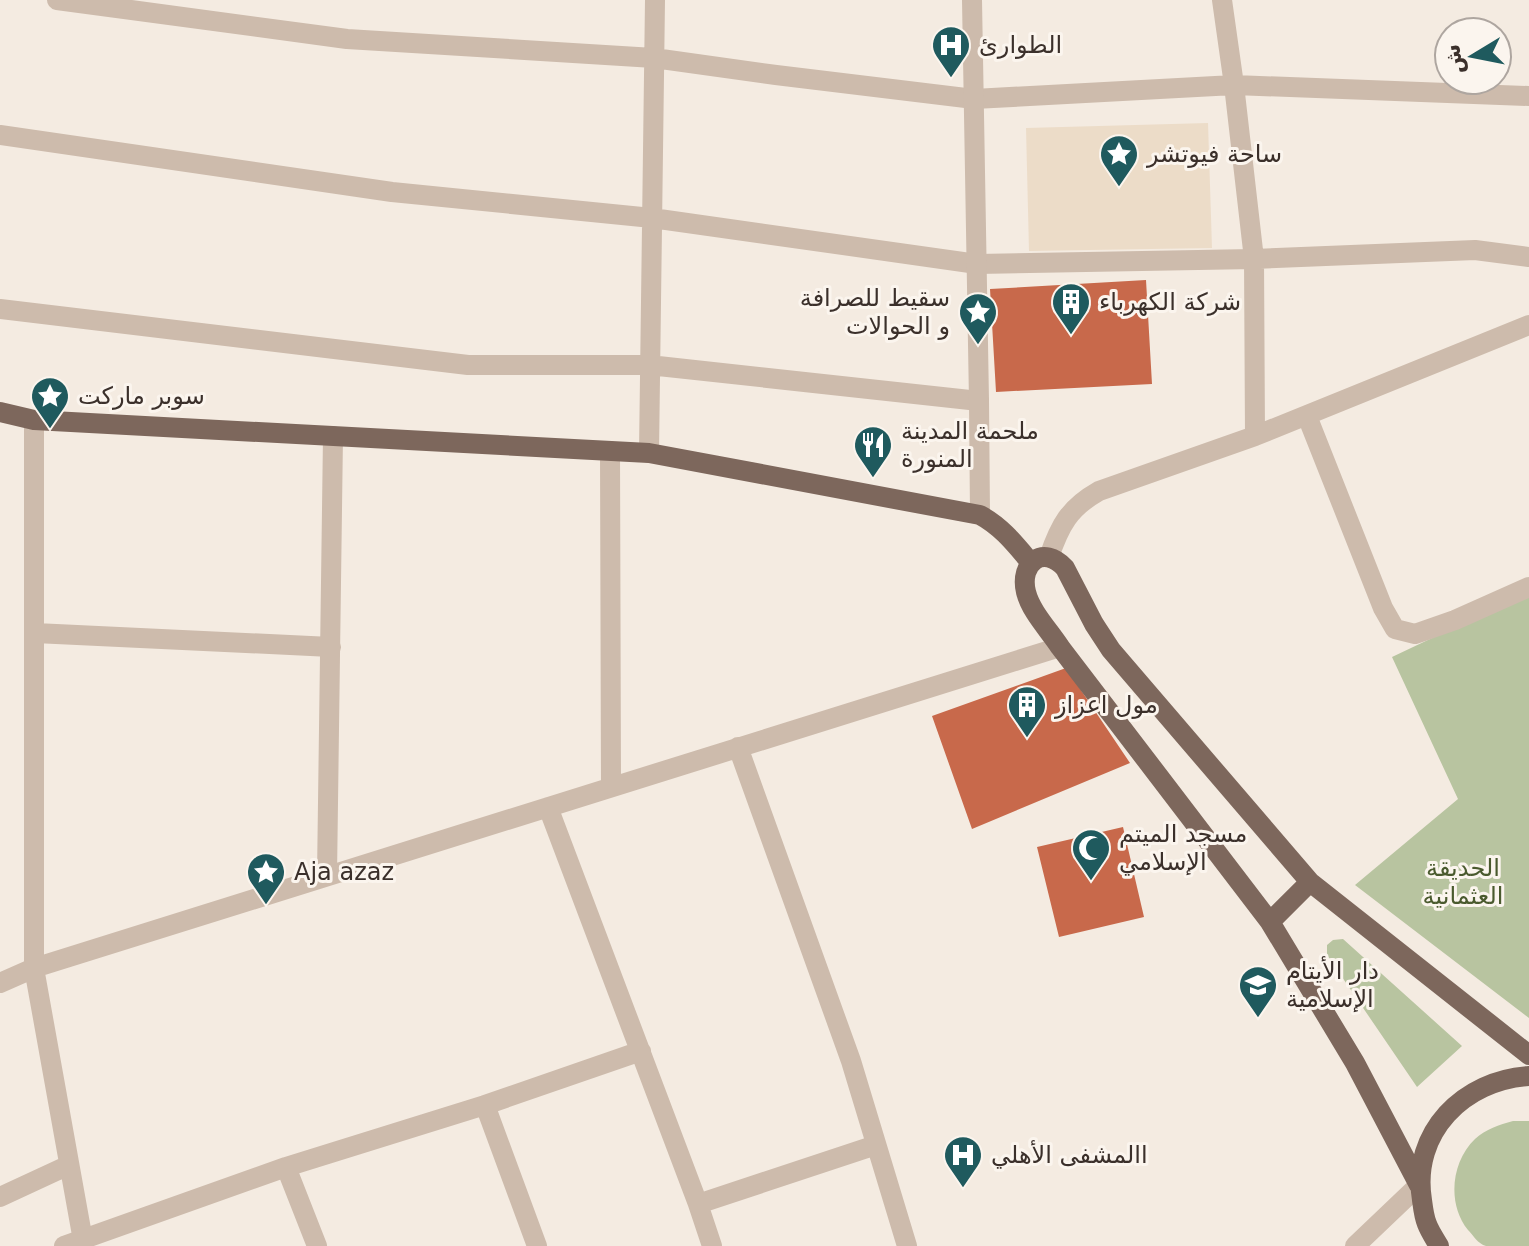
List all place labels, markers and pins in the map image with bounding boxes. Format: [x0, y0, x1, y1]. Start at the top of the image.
hospital icon: الطوارئ [930, 24, 972, 79]
place label: الطوارئ [979, 31, 1062, 59]
place icon: ساحة فيوتشر [1098, 133, 1140, 188]
place label: ساحة فيوتشر [1146, 140, 1282, 168]
building icon: شركة الكهرباء [1050, 281, 1092, 336]
place label: سقيط للصرافة و الحوالات [800, 284, 950, 340]
place label: شركة الكهرباء [1099, 288, 1241, 316]
place icon: سقيط للصرافة و الحوالات [957, 291, 999, 346]
place icon: سوبر ماركت [29, 375, 71, 430]
place label: سوبر ماركت [78, 382, 205, 410]
place label: ملحمة المدينة المنورة [901, 417, 1039, 473]
restaurant icon: ملحمة المدينة المنورة [852, 424, 894, 479]
building icon: مول اعزاز [1006, 684, 1048, 739]
place label: مول اعزاز [1054, 691, 1158, 719]
place label: مسجد الميتم الإسلامي [1119, 820, 1247, 876]
mosque icon: مسجد الميتم الإسلامي [1070, 827, 1112, 882]
place icon: Aja azaz [245, 851, 287, 906]
place label: Aja azaz [294, 858, 394, 886]
place label: دار الأيتام الإسلامية [1286, 956, 1379, 1013]
school or university icon: دار الأيتام الإسلامية [1237, 964, 1279, 1019]
hospital icon: االمشفى الأهلي [942, 1134, 984, 1189]
place label: االمشفى الأهلي [991, 1140, 1148, 1169]

